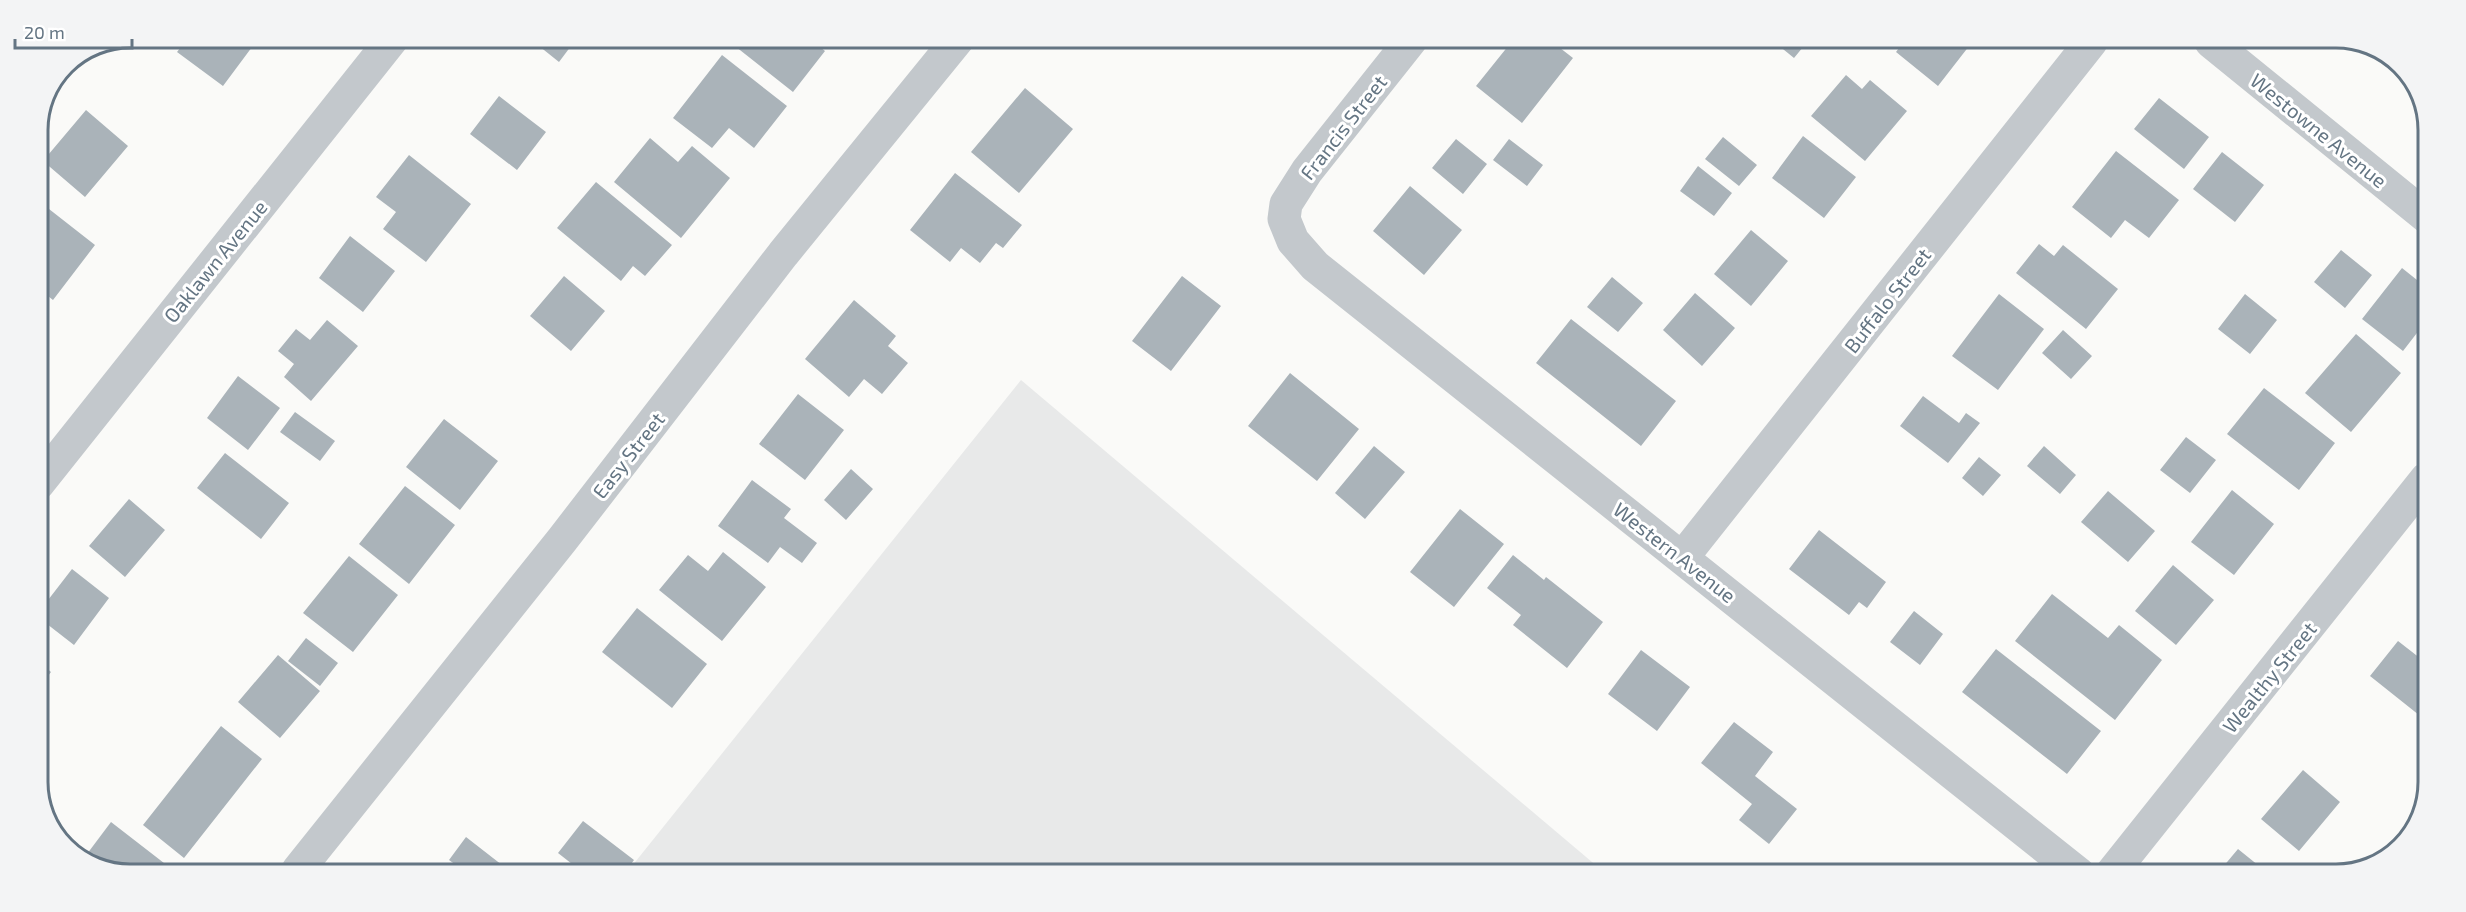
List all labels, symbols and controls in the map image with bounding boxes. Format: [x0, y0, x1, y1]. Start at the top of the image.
scale bar [15, 12, 132, 50]
text: 20 m [24, 21, 65, 43]
street label: Westowne Avenue [2246, 68, 2392, 192]
street label: Francis Street [1295, 70, 1391, 184]
street label: Oaklawn Avenue [158, 195, 272, 327]
street label: Buffalo Street [1839, 243, 1936, 357]
street label: Easy Street [587, 407, 669, 503]
street label: Western Avenue [1609, 497, 1741, 607]
street label: Wealthy Street [2217, 616, 2321, 737]

